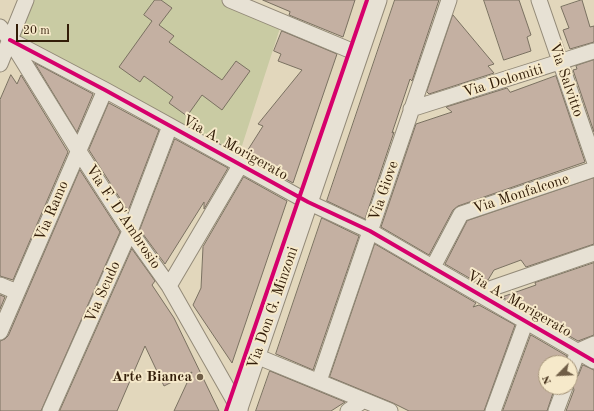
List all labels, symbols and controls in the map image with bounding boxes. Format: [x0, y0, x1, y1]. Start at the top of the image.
scale bar [18, 16, 71, 42]
text: 20 m [23, 25, 50, 37]
street label: Via Salvitto [545, 41, 587, 119]
street label: Via Dolomiti [461, 60, 545, 102]
street label: Via A. Morigerato [179, 112, 291, 184]
street label: Via Giove [365, 159, 403, 223]
street label: Via F. D'Ambrosio [81, 161, 165, 273]
street label: Via Monfalcone [471, 170, 571, 218]
street label: Via Ramo [31, 178, 73, 244]
street label: Via Don G. Minzoni [244, 244, 302, 372]
street label: Via Scudo [81, 258, 125, 326]
street label: Via A. Morigerato [463, 267, 575, 341]
north arrow [538, 355, 578, 395]
place label: Arte Bianca [112, 368, 192, 386]
marker: Arte Bianca [195, 372, 205, 382]
text: N [541, 374, 554, 386]

